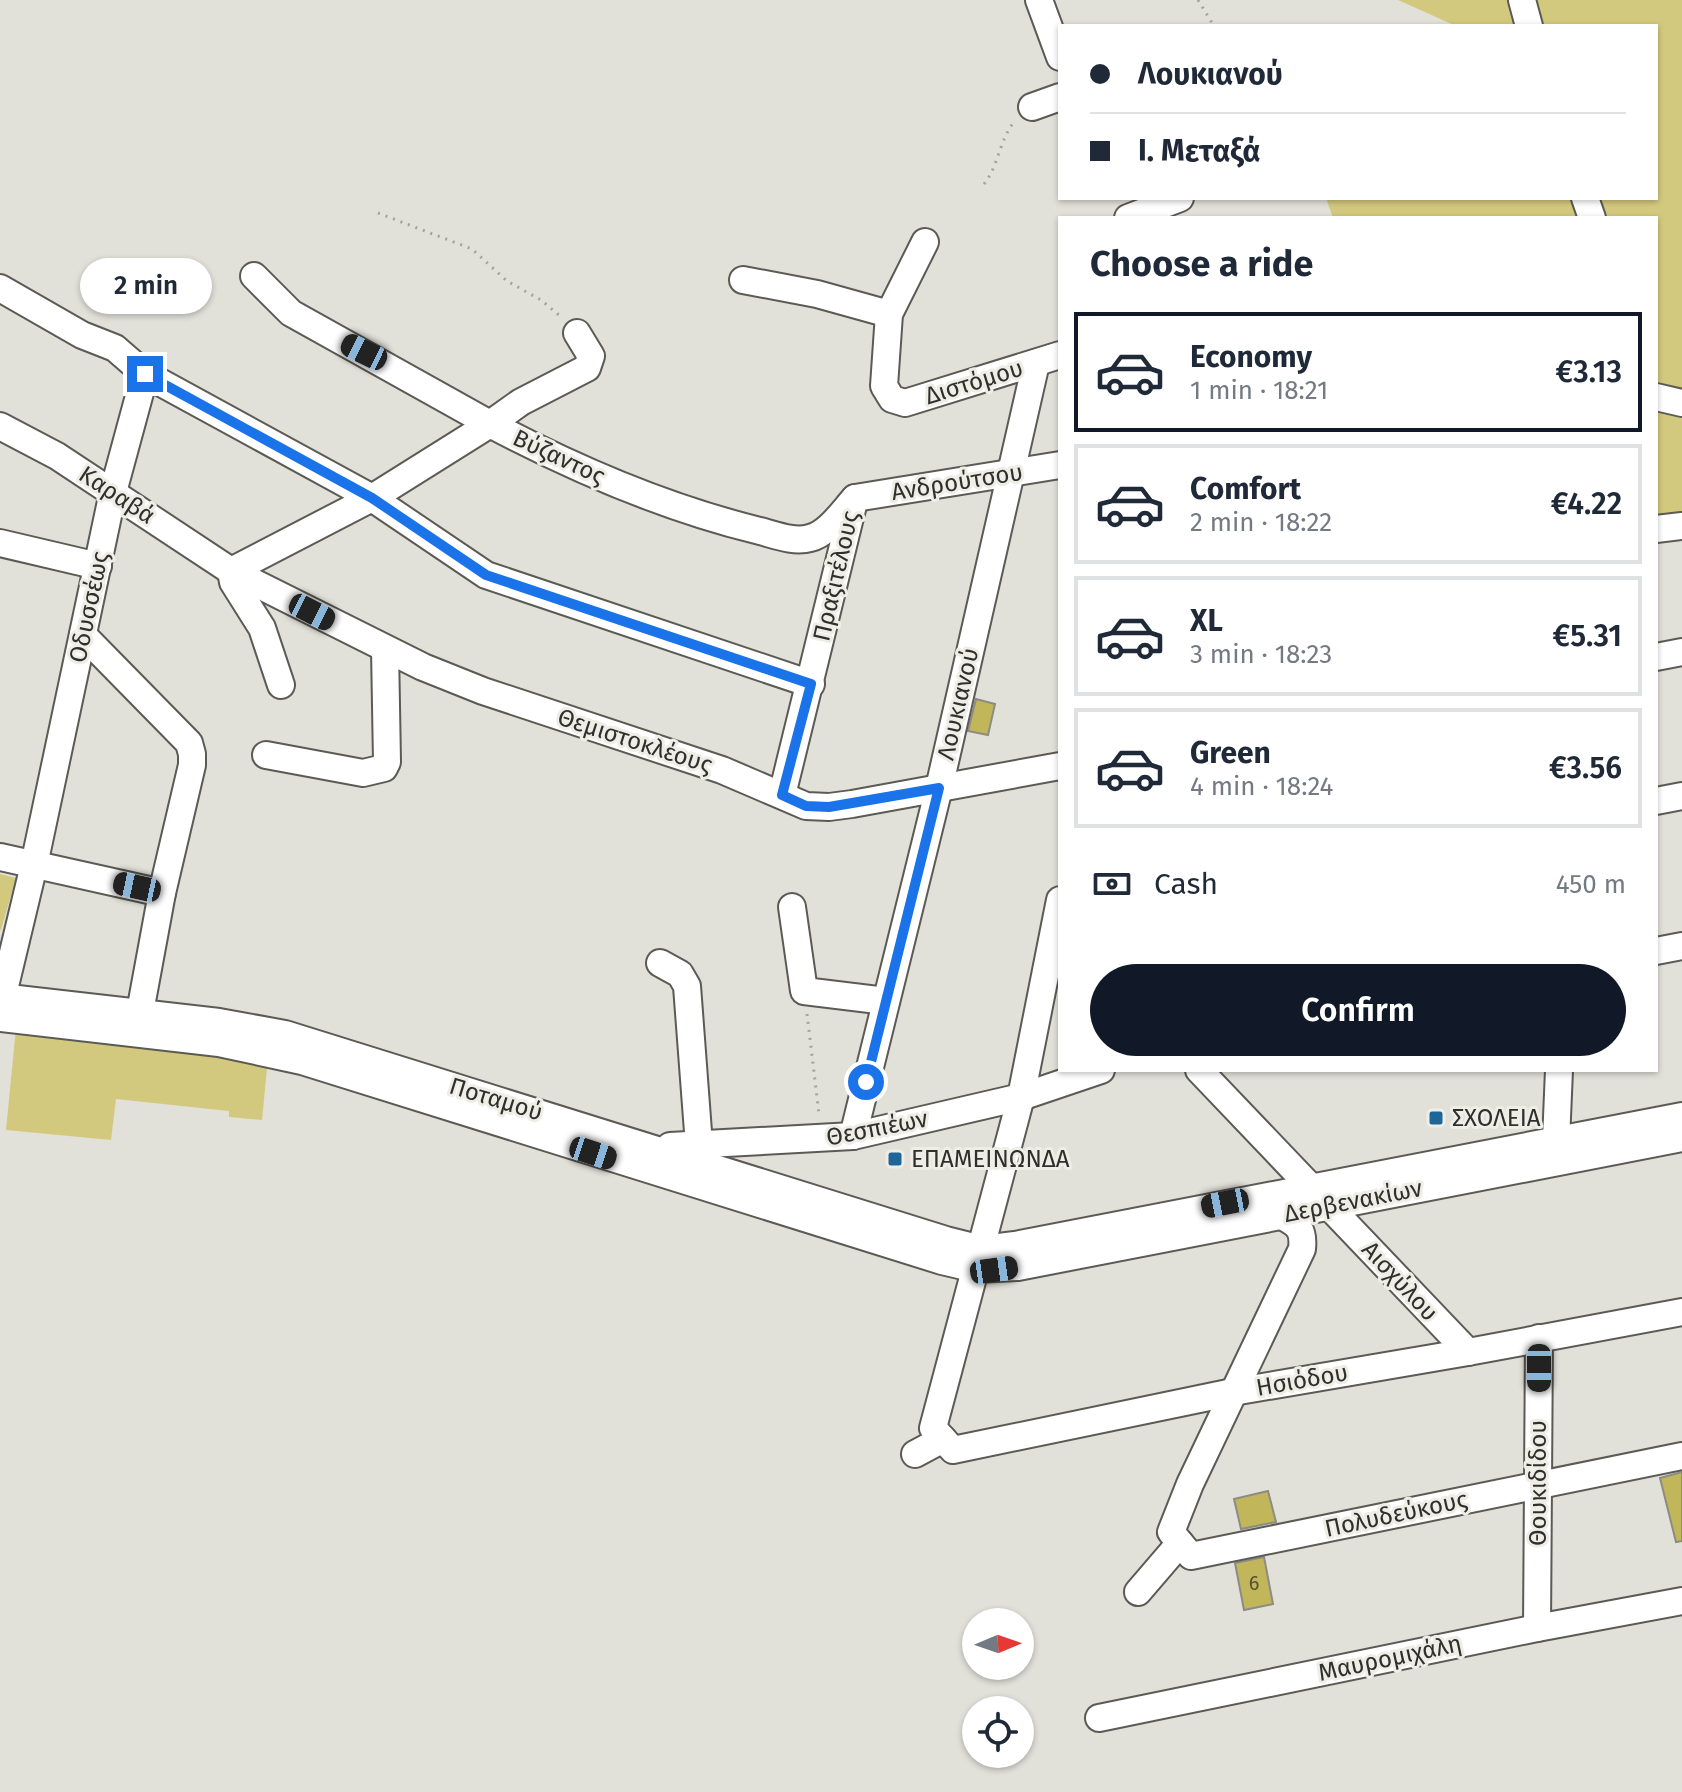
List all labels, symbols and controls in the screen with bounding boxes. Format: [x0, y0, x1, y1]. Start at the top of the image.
text: Λουκιανού [1138, 56, 1283, 92]
text: Ι. Μεταξά [1138, 133, 1261, 169]
text: Choose a ride [1090, 242, 1313, 286]
callout: 2 min [79, 258, 211, 314]
text: 2 min [114, 270, 178, 301]
car [337, 331, 391, 373]
icon: car [1094, 336, 1166, 408]
text: Economy [1190, 339, 1312, 375]
street label: Διστόμου [922, 354, 1026, 410]
text: €3.13 [1556, 354, 1622, 390]
route end [127, 356, 163, 392]
text: 1 min · 18:21 [1190, 375, 1328, 406]
street label: Βύζαντος [509, 424, 609, 490]
street label: Ανδρούτσου [889, 458, 1025, 506]
street label: Καραβά [74, 460, 160, 530]
icon: car [1094, 468, 1166, 540]
text: Comfort [1190, 471, 1301, 507]
text: €4.22 [1551, 486, 1622, 522]
text: 2 min · 18:22 [1190, 507, 1332, 538]
street label: Πραξιτέλους [807, 508, 865, 644]
street label: Οδυσσέως [64, 549, 114, 665]
car [285, 590, 339, 634]
icon: car [1094, 600, 1166, 672]
text: XL [1190, 603, 1223, 639]
text: €5.31 [1553, 618, 1622, 654]
text: 3 min · 18:23 [1190, 639, 1332, 670]
street label: Λουκιανού [932, 645, 984, 763]
street label: Θεμιστοκλέους [554, 703, 716, 779]
icon: car [1094, 732, 1166, 804]
text: Green [1190, 735, 1271, 771]
text: €3.56 [1549, 750, 1622, 786]
text: 4 min · 18:24 [1190, 771, 1333, 802]
icon: cash [1090, 862, 1134, 906]
text: Cash [1154, 866, 1218, 902]
text: 450 m [1556, 869, 1626, 900]
car [111, 870, 163, 904]
button: Confirm [1090, 964, 1626, 1056]
route start [848, 1064, 884, 1100]
street label: Ποταμού [446, 1072, 546, 1126]
street label: Θεσπιέων [824, 1104, 931, 1152]
place label: ΣΧΟΛΕΙΑ [1452, 1104, 1541, 1132]
marker: ΣΧΟΛΕΙΑ [1427, 1109, 1445, 1127]
car [566, 1134, 620, 1172]
place label: ΕΠΑΜΕΙΝΩΝΔΑ [911, 1145, 1070, 1173]
marker: ΕΠΑΜΕΙΝΩΝΔΑ [886, 1150, 904, 1168]
street label: Δερβενακίων [1282, 1174, 1425, 1228]
car [1199, 1187, 1251, 1219]
street label: Αισχύλου [1356, 1235, 1444, 1327]
car [969, 1255, 1019, 1285]
car [1527, 1344, 1551, 1392]
street label: Ησιόδου [1254, 1358, 1350, 1402]
street label: Θουκιδίδου [1524, 1420, 1552, 1546]
street label: Πολυδεύκους [1322, 1485, 1470, 1543]
house number: 6 [1249, 1571, 1259, 1595]
north arrow [962, 1608, 1034, 1680]
map controls [962, 1608, 1034, 1768]
street label: Μαυρομιχάλη [1316, 1629, 1464, 1687]
button: locate [962, 1696, 1034, 1768]

